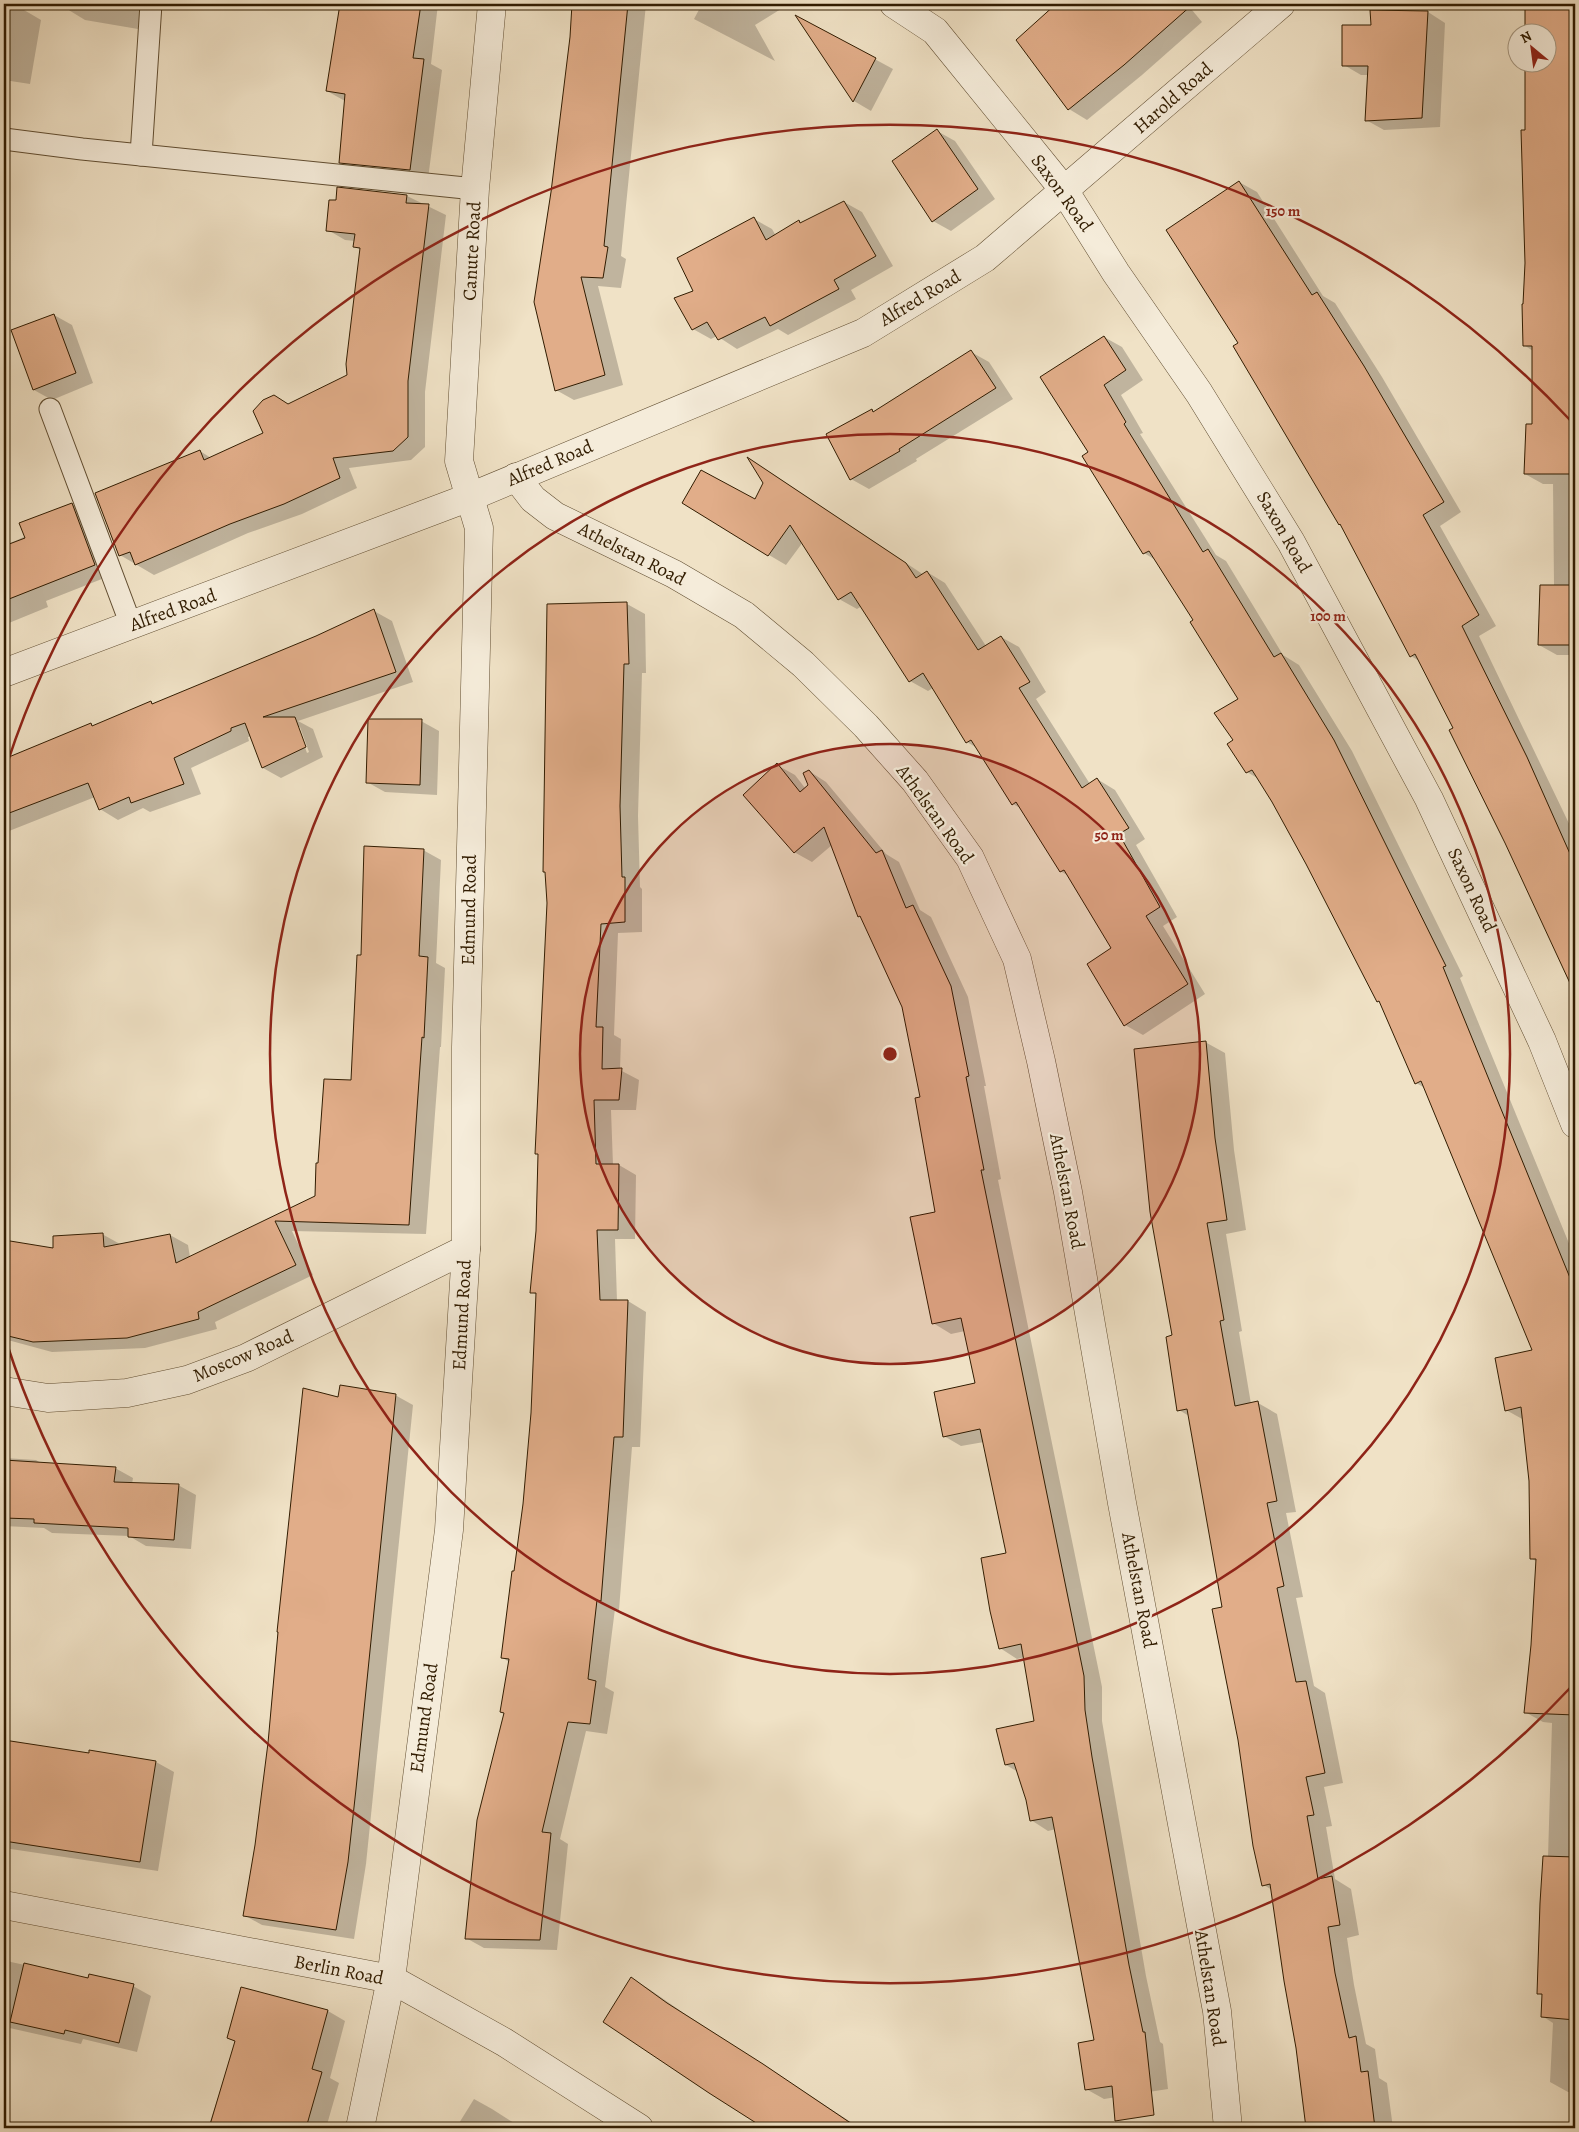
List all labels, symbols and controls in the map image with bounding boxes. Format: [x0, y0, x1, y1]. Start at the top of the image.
north arrow [1506, 22, 1556, 72]
text: N [1517, 26, 1535, 48]
street label: Harold Road [1128, 56, 1219, 140]
street label: Saxon Road [1025, 149, 1100, 238]
street label: Canute Road [456, 200, 488, 301]
text: 150 m [1266, 201, 1301, 221]
street label: Alfred Road [874, 263, 966, 333]
street label: Alfred Road [502, 433, 598, 493]
street label: Saxon Road [1250, 486, 1318, 578]
street label: Athelstan Road [573, 515, 691, 593]
street label: Alfred Road [125, 582, 221, 638]
text: 100 m [1310, 606, 1346, 626]
street label: Athelstan Road [889, 758, 980, 870]
text: 50 m [1094, 825, 1124, 845]
street label: Saxon Road [1441, 844, 1503, 937]
street label: Edmund Road [455, 853, 483, 966]
centre of rings [881, 1045, 899, 1063]
street label: Athelstan Road [1043, 1130, 1091, 1252]
street label: Edmund Road [446, 1258, 478, 1371]
street label: Moscow Road [189, 1323, 298, 1389]
street label: Athelstan Road [1115, 1529, 1163, 1651]
street label: Edmund Road [403, 1660, 445, 1775]
street label: Athelstan Road [1188, 1927, 1232, 2049]
street label: Berlin Road [292, 1949, 387, 1992]

